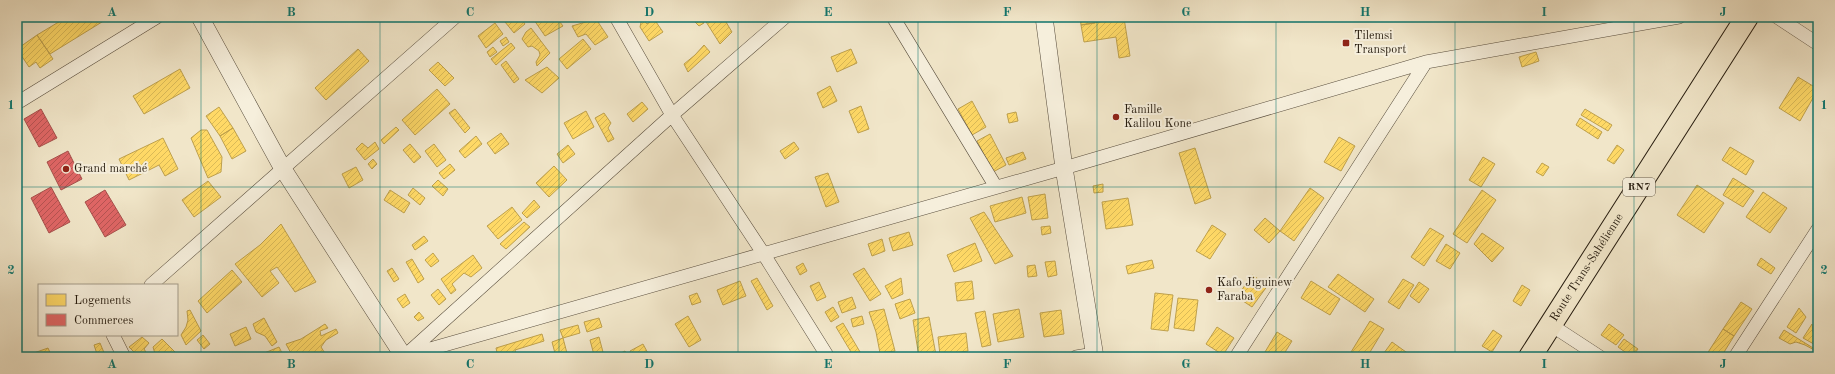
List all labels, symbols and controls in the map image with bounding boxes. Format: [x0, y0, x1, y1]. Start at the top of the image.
text: A [107, 6, 117, 19]
text: B [286, 6, 296, 19]
text: C [466, 6, 474, 19]
text: D [644, 6, 654, 19]
text: E [824, 6, 833, 19]
text: F [1003, 6, 1012, 19]
text: G [1181, 6, 1191, 19]
text: H [1360, 6, 1371, 19]
text: I [1541, 6, 1547, 19]
text: J [1719, 6, 1727, 19]
place label: Tilemsi Transport [1354, 30, 1406, 56]
marker: Tilemsi Transport [1341, 38, 1351, 48]
text: 1 [7, 99, 15, 112]
text: 1 [1820, 99, 1828, 112]
place label: Famille Kalilou Kone [1124, 104, 1192, 130]
marker: Famille Kalilou Kone [1111, 112, 1121, 122]
place label: Grand marché [74, 163, 148, 175]
marker: Grand marché [61, 164, 71, 174]
road number: RN7 [1623, 178, 1655, 196]
street label: Route Trans-Sahélienne [1548, 211, 1626, 324]
text: 2 [7, 264, 15, 277]
text: 2 [1820, 264, 1828, 277]
place label: Kafo Jiguinew Faraba [1217, 277, 1293, 303]
legend [38, 284, 178, 336]
marker: Kafo Jiguinew Faraba [1204, 285, 1214, 295]
text: Logements [74, 295, 131, 307]
text: Commerces [74, 315, 133, 327]
text: A [107, 358, 117, 371]
text: B [286, 358, 296, 371]
text: C [466, 358, 474, 371]
text: D [644, 358, 654, 371]
text: E [824, 358, 833, 371]
text: F [1003, 358, 1012, 371]
text: G [1181, 358, 1191, 371]
text: H [1360, 358, 1371, 371]
text: I [1541, 358, 1547, 371]
text: J [1719, 358, 1727, 371]

